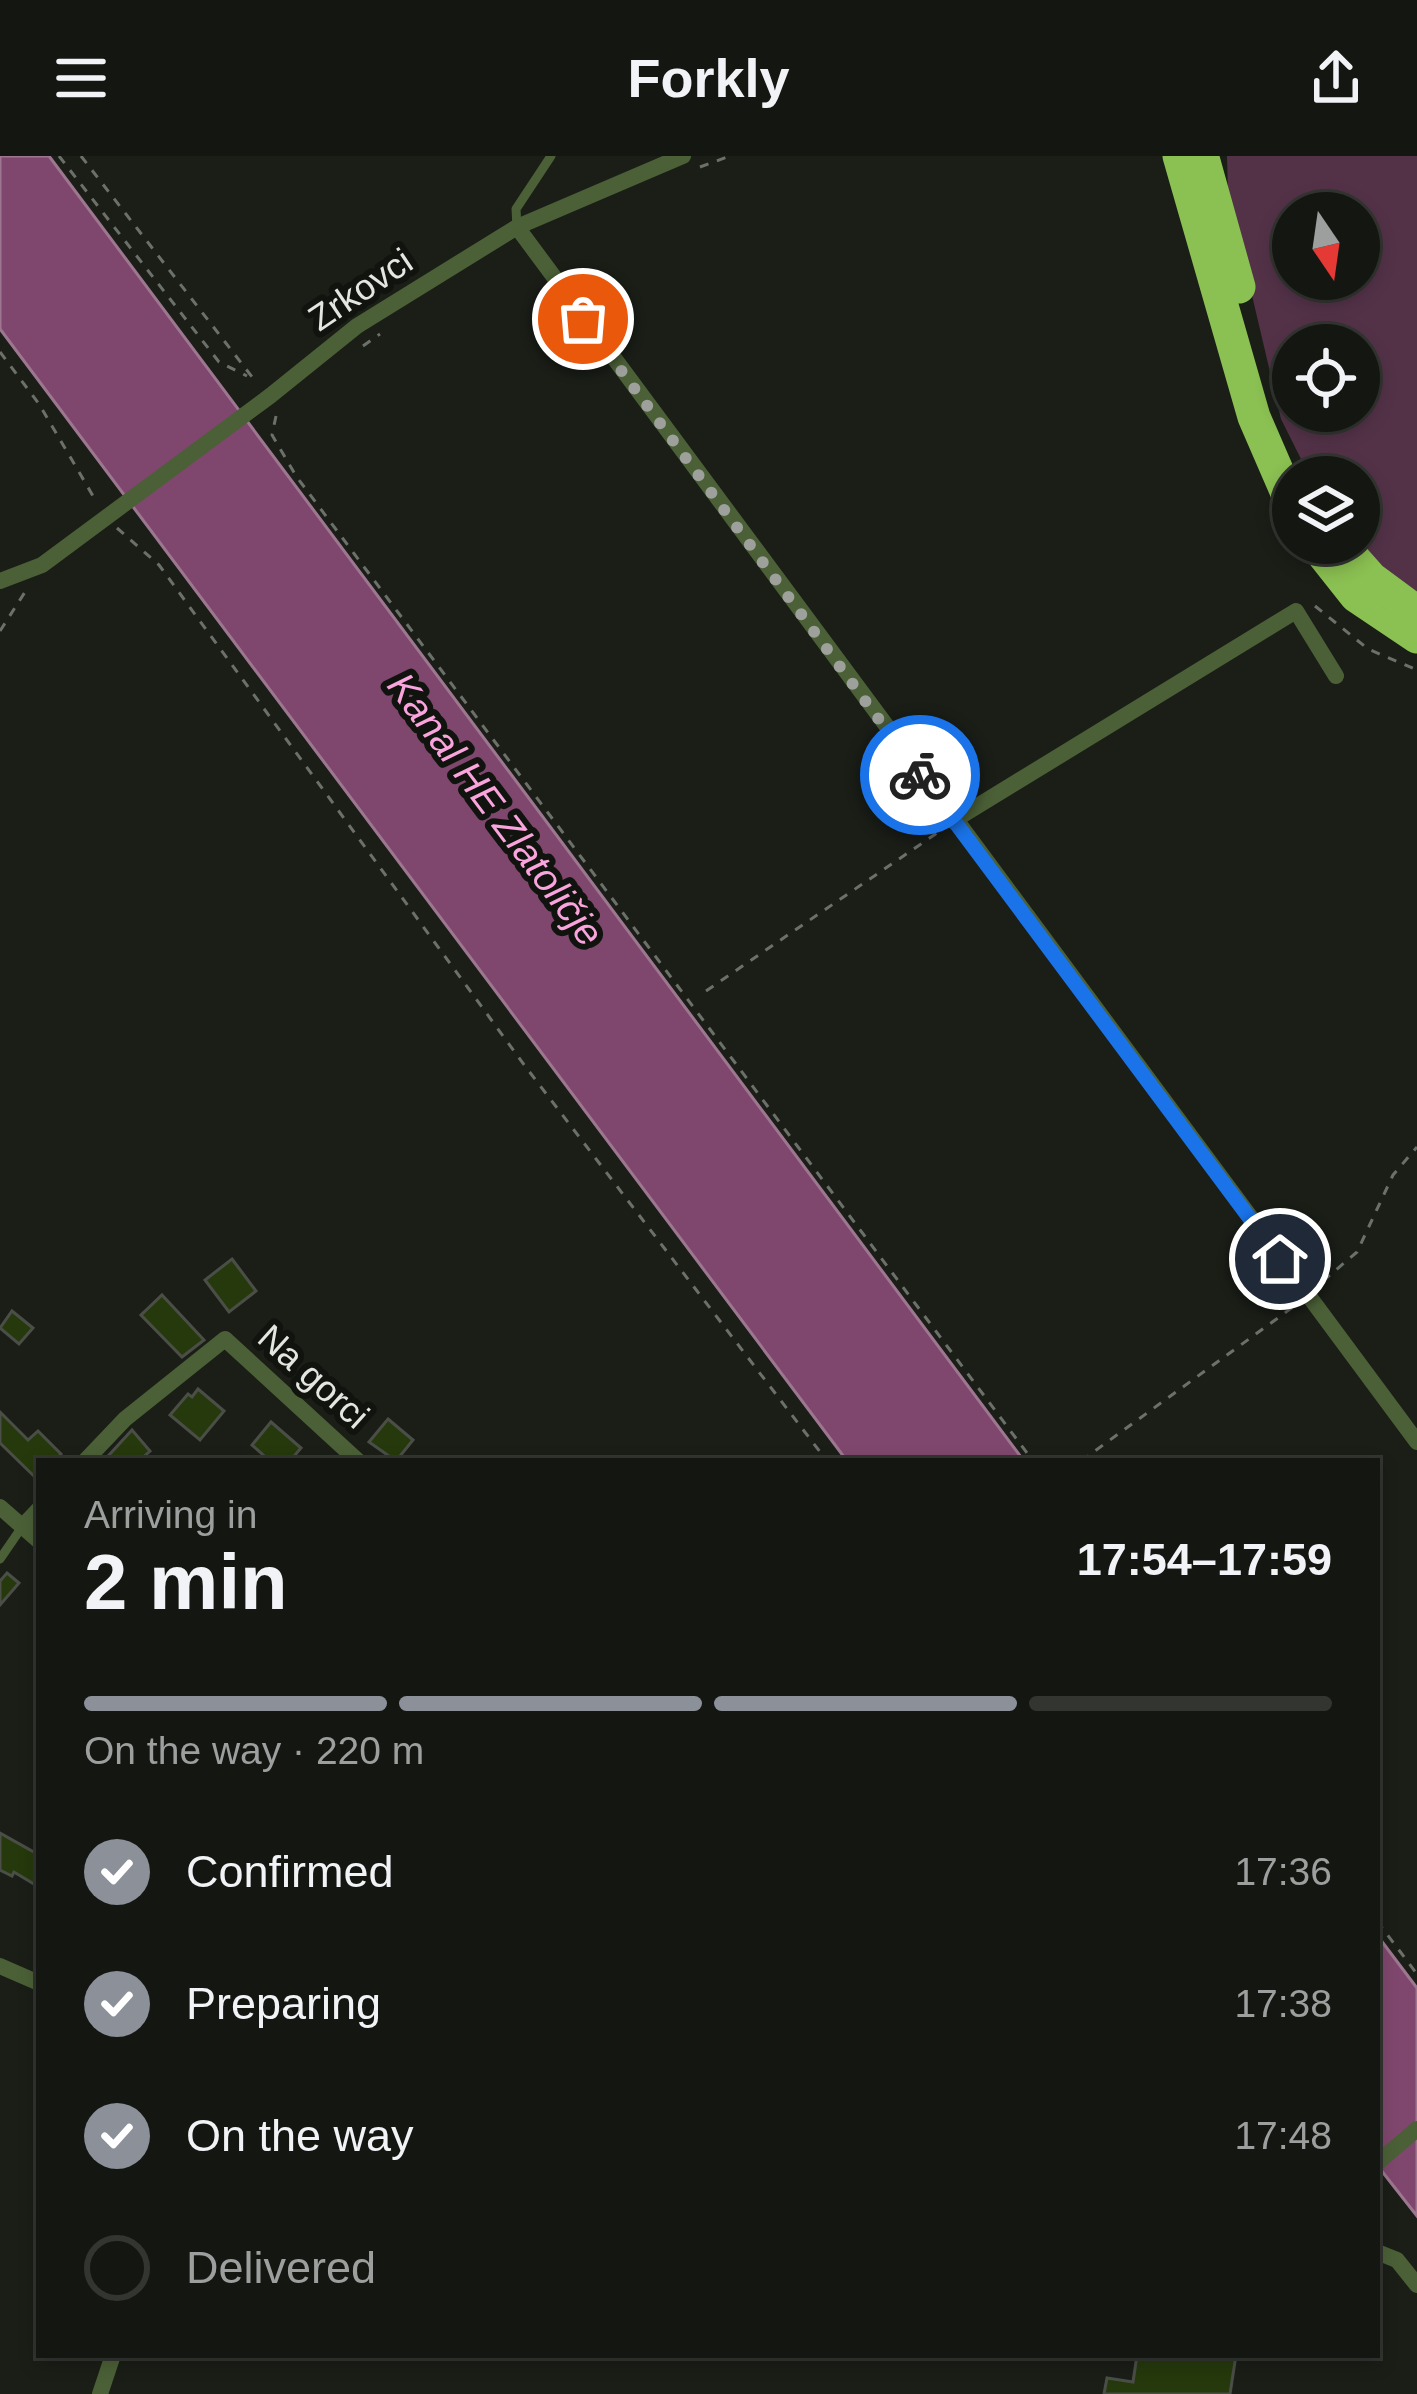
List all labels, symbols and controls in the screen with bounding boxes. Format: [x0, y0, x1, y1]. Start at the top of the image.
icon: menu [48, 45, 114, 111]
icon: share [1303, 45, 1369, 111]
text: Forkly [627, 48, 790, 108]
north arrow [1272, 192, 1380, 300]
map controls [1272, 192, 1380, 564]
street label: Zrkovci [301, 240, 420, 339]
pin [532, 268, 634, 370]
icon: bag [550, 286, 616, 352]
button: locate [1272, 324, 1380, 432]
button: layers [1272, 456, 1380, 564]
water label: Kanal HE Zlatoličje [379, 665, 612, 954]
courier [860, 715, 980, 835]
icon: bike [887, 742, 953, 808]
pin [1229, 1208, 1331, 1310]
icon: home [1247, 1226, 1313, 1292]
street label: Na gorci [250, 1316, 377, 1436]
text: Arriving in [84, 1493, 257, 1536]
text: 17:54–17:59 [1077, 1534, 1332, 1585]
text: 2 min [84, 1538, 288, 1626]
text: On the way · 220 m [84, 1729, 424, 1772]
icon: check [84, 1839, 150, 1905]
text: Confirmed [186, 1846, 394, 1897]
text: 17:36 [1234, 1850, 1332, 1893]
icon: check [84, 1971, 150, 2037]
text: Preparing [186, 1978, 381, 2029]
text: 17:38 [1234, 1982, 1332, 2025]
icon: check [84, 2103, 150, 2169]
text: On the way [186, 2110, 414, 2161]
text: 17:48 [1234, 2114, 1332, 2157]
text: Delivered [186, 2242, 376, 2293]

